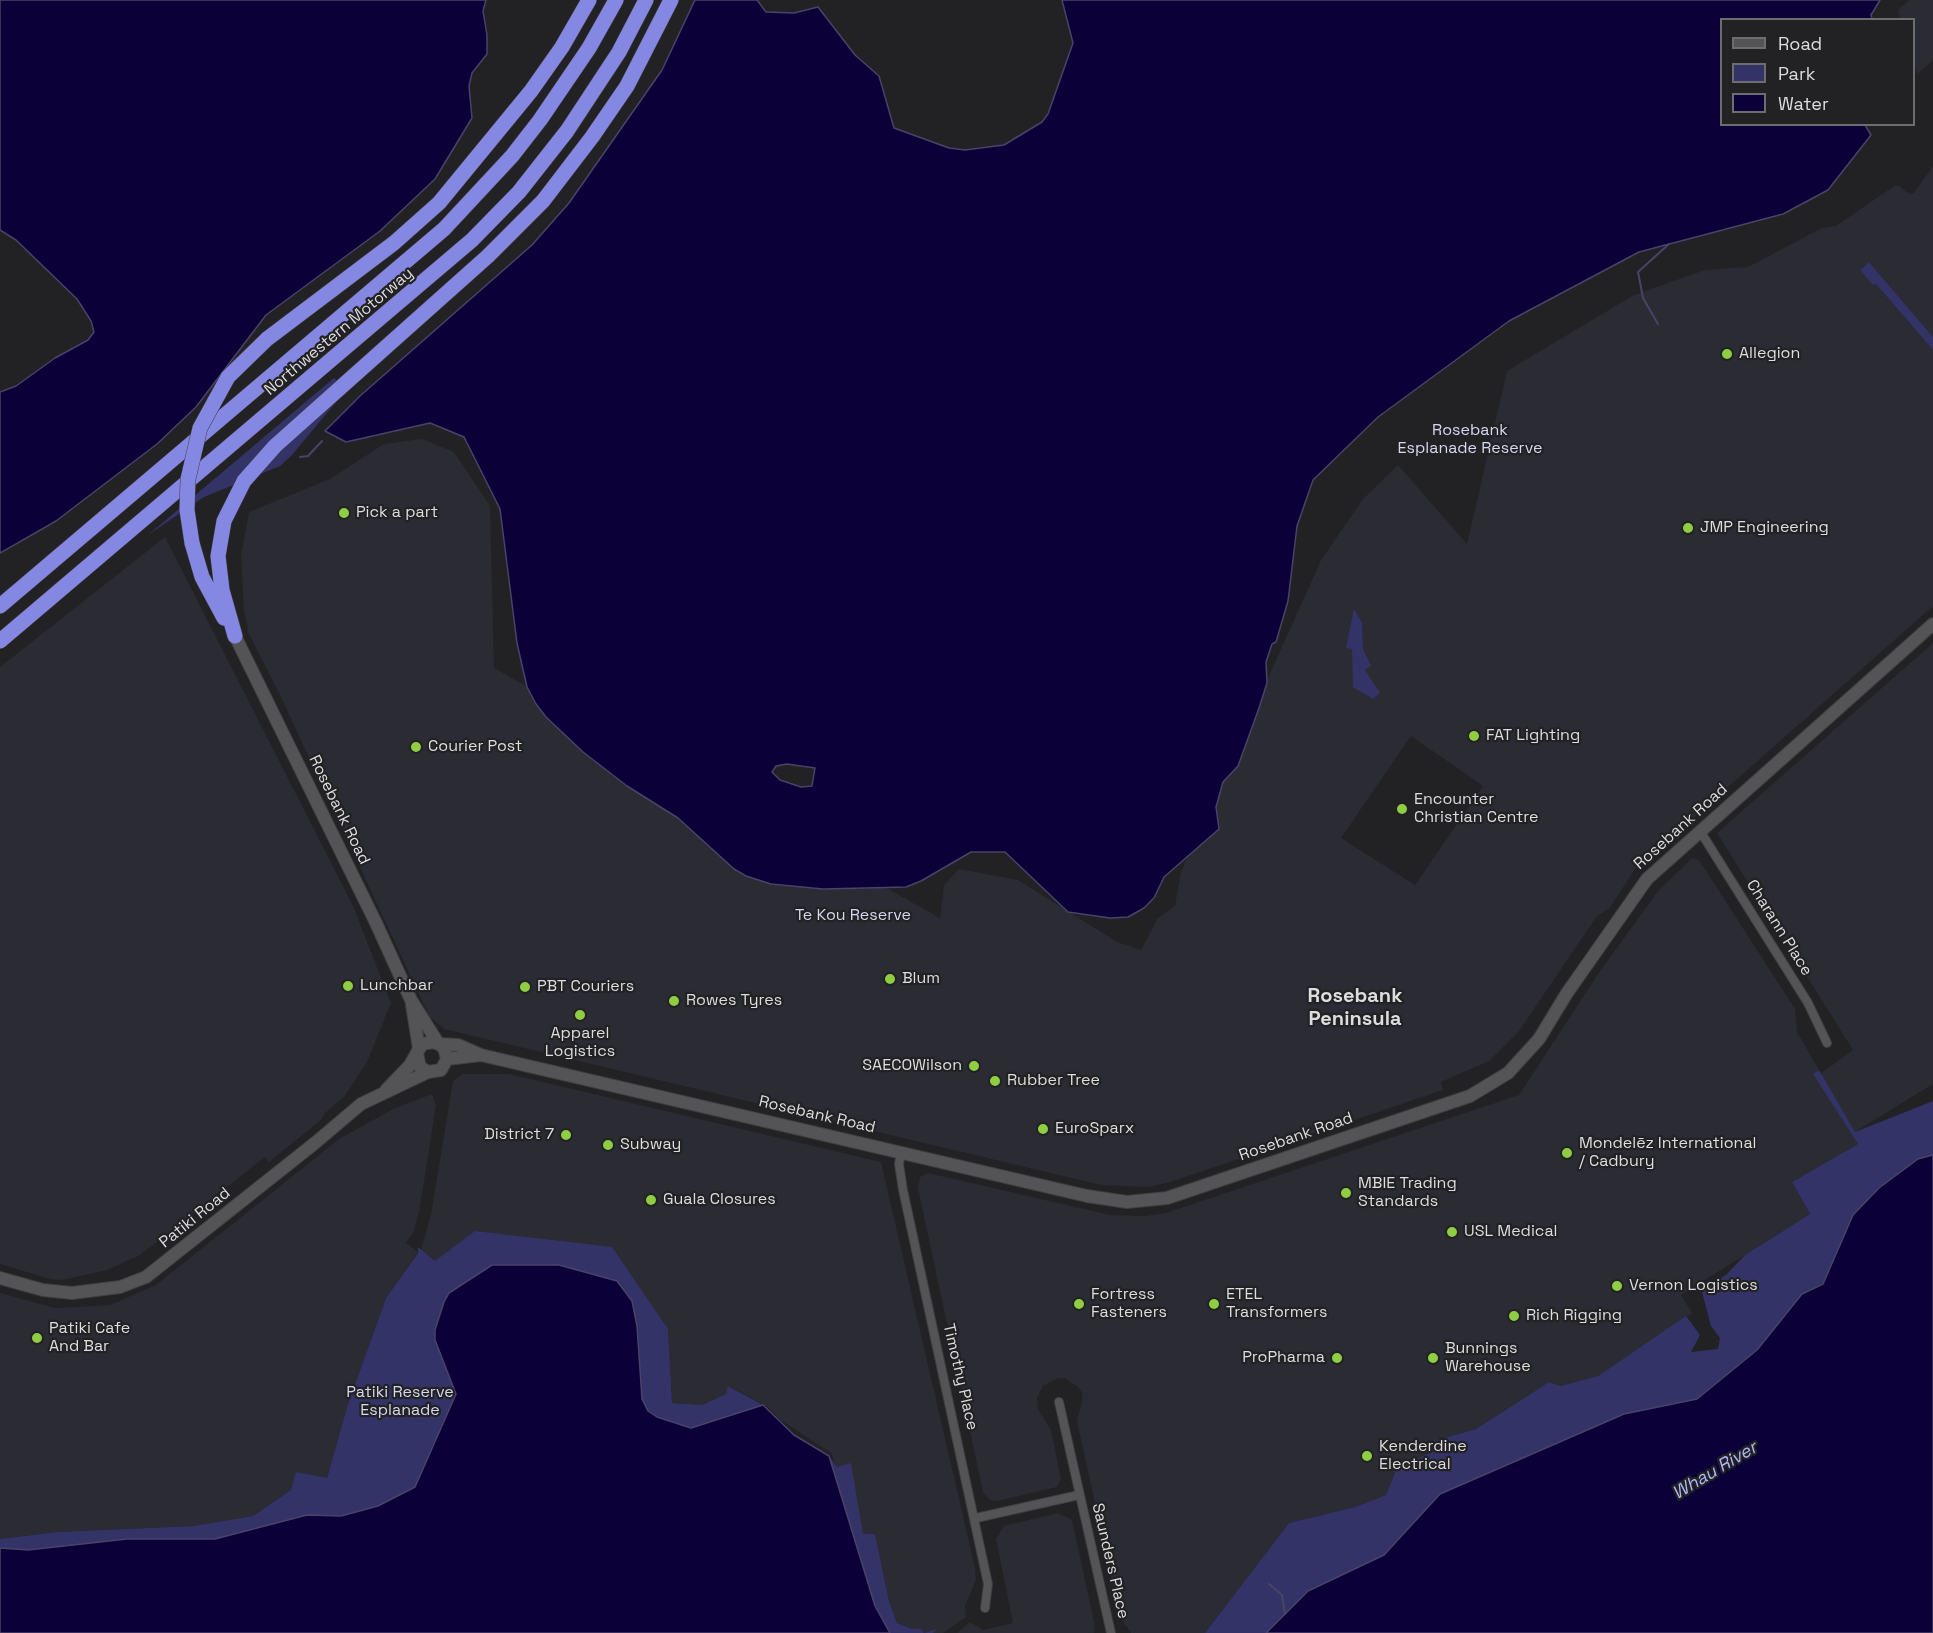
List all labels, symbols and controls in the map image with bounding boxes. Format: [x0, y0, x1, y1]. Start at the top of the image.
legend [1720, 18, 1915, 126]
text: Road [1778, 32, 1822, 55]
text: Park [1778, 62, 1815, 85]
text: Water [1778, 92, 1829, 115]
street label: Northwestern Motorway [261, 264, 417, 400]
place label: Allegion [1739, 344, 1800, 364]
marker: Allegion [1720, 347, 1734, 361]
park label: Rosebank Esplanade Reserve [1398, 421, 1542, 459]
place label: Pick a part [356, 503, 438, 523]
marker: Pick a part [337, 506, 351, 520]
place label: JMP Engineering [1700, 518, 1829, 538]
marker: JMP Engineering [1681, 521, 1695, 535]
place label: FAT Lighting [1486, 726, 1580, 746]
marker: FAT Lighting [1467, 729, 1481, 743]
place label: Courier Post [428, 737, 522, 757]
marker: Courier Post [409, 740, 423, 754]
street label: Rosebank Road [304, 752, 374, 868]
street label: Rosebank Road [1630, 780, 1732, 874]
place label: Encounter Christian Centre [1414, 790, 1539, 828]
marker: Encounter Christian Centre [1395, 802, 1409, 816]
street label: Charann Place [1742, 876, 1816, 980]
park label: Te Kou Reserve [795, 906, 911, 926]
place label: Blum [902, 969, 940, 989]
marker: Blum [883, 972, 897, 986]
place label: Lunchbar [360, 976, 433, 996]
place label: PBT Couriers [537, 977, 634, 997]
marker: Lunchbar [341, 979, 355, 993]
marker: PBT Couriers [518, 980, 532, 994]
district label: Rosebank Peninsula [1308, 985, 1402, 1032]
place label: Rowes Tyres [686, 991, 782, 1011]
marker: Rowes Tyres [667, 994, 681, 1008]
marker: Apparel Logistics [573, 1008, 587, 1022]
place label: Apparel Logistics [545, 1024, 615, 1062]
place label: SAECOWilson [862, 1056, 962, 1076]
marker: SAECOWilson [967, 1059, 981, 1073]
place label: Rubber Tree [1007, 1071, 1100, 1091]
marker: Rubber Tree [988, 1074, 1002, 1088]
street label: Rosebank Road [757, 1092, 877, 1138]
street label: Rosebank Road [1237, 1109, 1355, 1165]
place label: EuroSparx [1055, 1119, 1134, 1139]
marker: EuroSparx [1036, 1122, 1050, 1136]
place label: District 7 [484, 1125, 554, 1145]
marker: District 7 [559, 1128, 573, 1142]
place label: Mondelēz International / Cadbury [1579, 1134, 1757, 1172]
place label: Subway [620, 1135, 681, 1155]
marker: Subway [601, 1138, 615, 1152]
marker: Mondelēz International / Cadbury [1560, 1146, 1574, 1160]
place label: MBIE Trading Standards [1358, 1174, 1457, 1212]
street label: Patiki Road [156, 1184, 234, 1252]
marker: MBIE Trading Standards [1339, 1186, 1353, 1200]
place label: Guala Closures [663, 1190, 776, 1210]
marker: Guala Closures [644, 1193, 658, 1207]
place label: USL Medical [1464, 1222, 1558, 1242]
marker: USL Medical [1445, 1225, 1459, 1239]
place label: Vernon Logistics [1629, 1276, 1758, 1296]
marker: Vernon Logistics [1610, 1279, 1624, 1293]
place label: Fortress Fasteners [1091, 1285, 1167, 1323]
place label: ETEL Transformers [1226, 1285, 1327, 1323]
marker: Fortress Fasteners [1072, 1297, 1086, 1311]
marker: ETEL Transformers [1207, 1297, 1221, 1311]
place label: Rich Rigging [1526, 1306, 1622, 1326]
marker: Rich Rigging [1507, 1309, 1521, 1323]
place label: Patiki Cafe And Bar [49, 1319, 130, 1357]
street label: Timothy Place [938, 1322, 982, 1432]
marker: Patiki Cafe And Bar [30, 1331, 44, 1345]
place label: Bunnings Warehouse [1445, 1339, 1531, 1377]
place label: ProPharma [1242, 1348, 1325, 1368]
marker: ProPharma [1330, 1351, 1344, 1365]
marker: Bunnings Warehouse [1426, 1351, 1440, 1365]
park label: Patiki Reserve Esplanade [346, 1383, 454, 1421]
place label: Kenderdine Electrical [1379, 1437, 1467, 1475]
water label: Whau River [1669, 1437, 1761, 1505]
marker: Kenderdine Electrical [1360, 1449, 1374, 1463]
street label: Saunders Place [1087, 1501, 1133, 1621]

